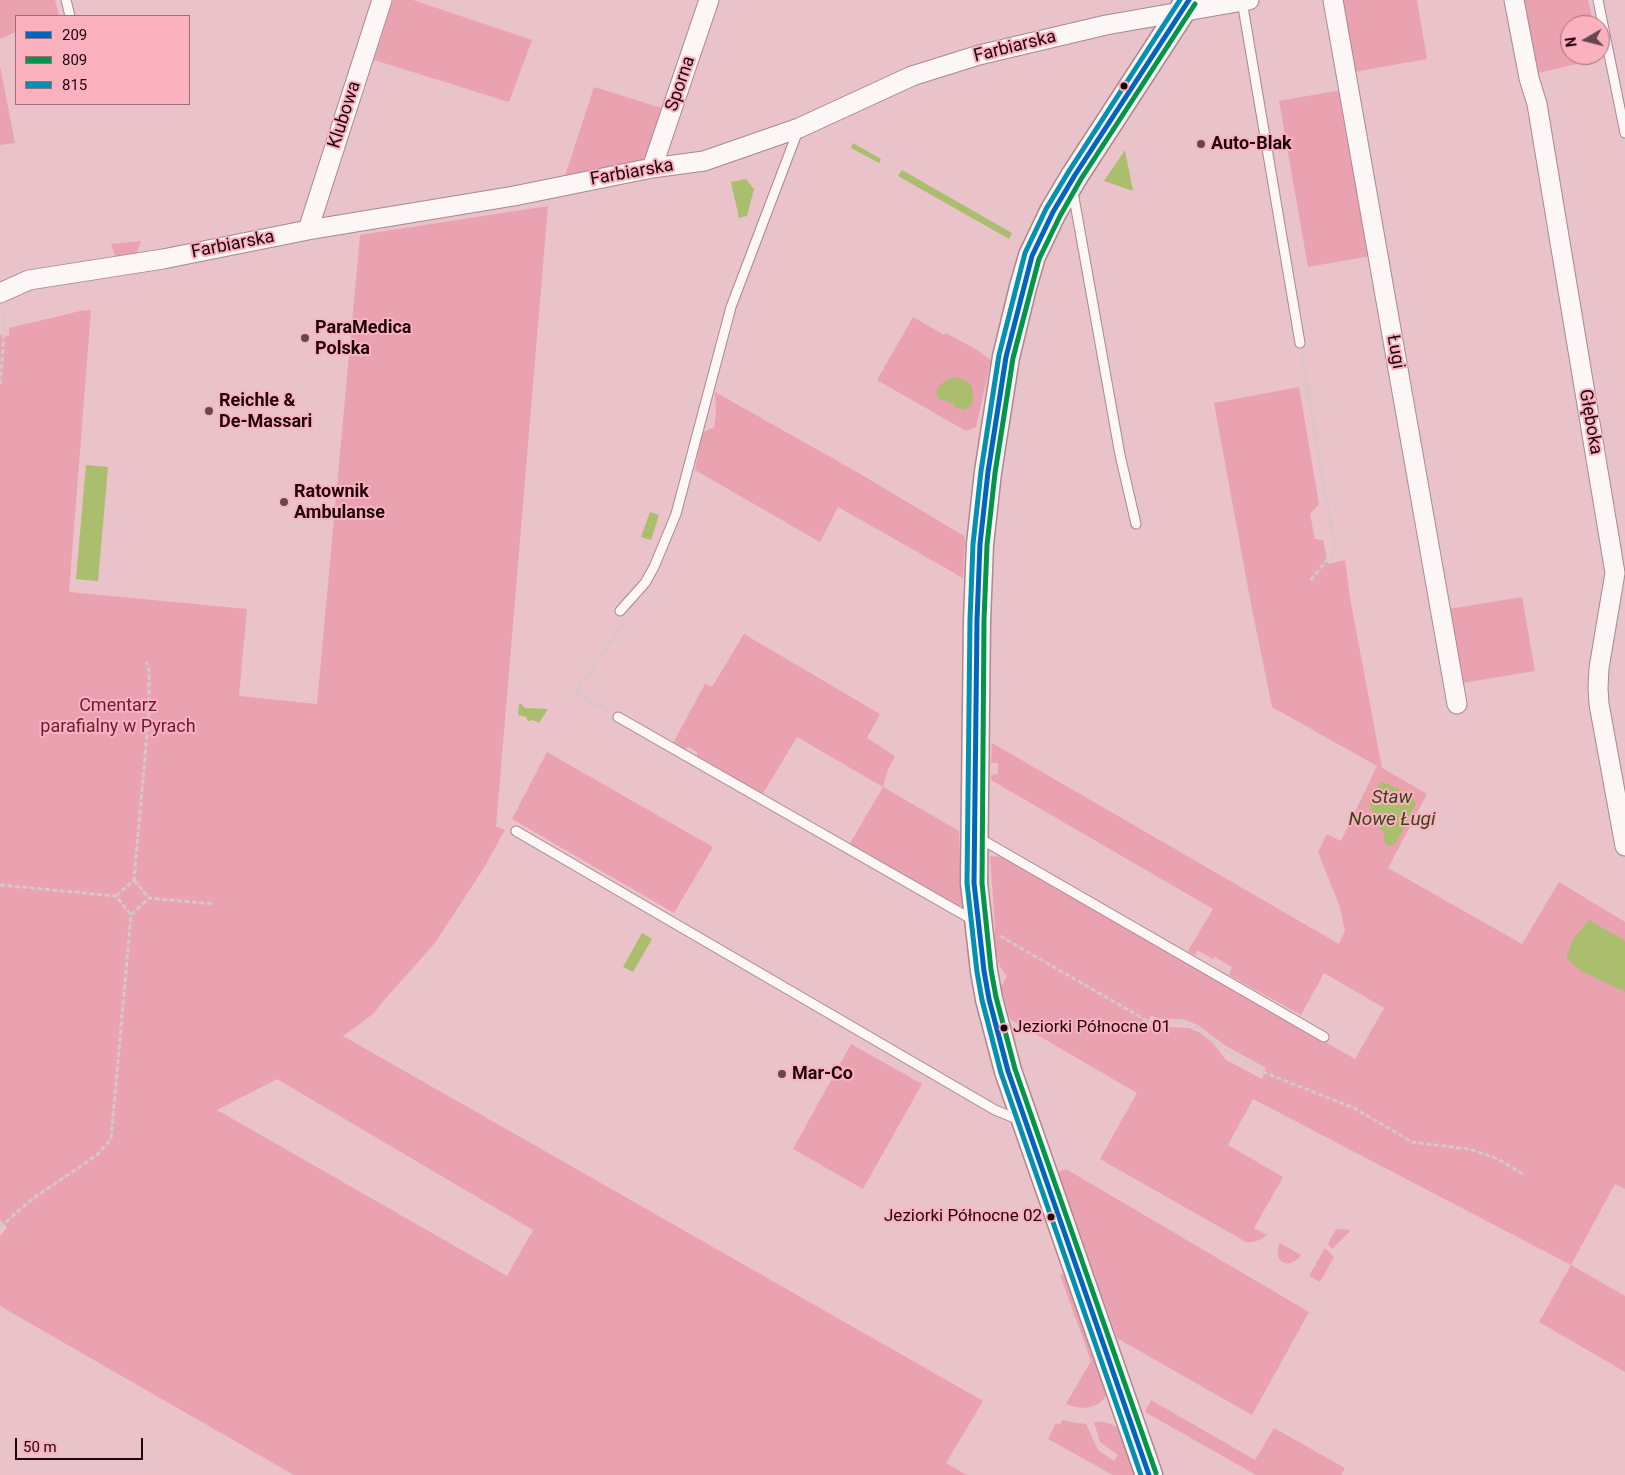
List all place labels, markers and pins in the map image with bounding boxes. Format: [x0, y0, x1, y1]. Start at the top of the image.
unlabelled marker [1119, 81, 1129, 91]
place label: Auto-Blak [1211, 133, 1292, 155]
marker: Auto-Blak [1195, 138, 1207, 150]
place label: ParaMedica Polska [315, 317, 411, 359]
marker: ParaMedica Polska [299, 332, 311, 344]
place label: Reichle & De-Massari [219, 390, 312, 432]
marker: Reichle & De-Massari [203, 405, 215, 417]
place label: Ratownik Ambulanse [294, 481, 385, 524]
marker: Ratownik Ambulanse [278, 496, 290, 508]
place label: Jeziorki Północne 01 [1013, 1018, 1171, 1038]
marker: Jeziorki Północne 01 [999, 1023, 1009, 1033]
place label: Mar-Co [792, 1063, 853, 1085]
marker: Mar-Co [776, 1068, 788, 1080]
place label: Jeziorki Północne 02 [884, 1207, 1042, 1227]
marker: Jeziorki Północne 02 [1046, 1212, 1056, 1222]

